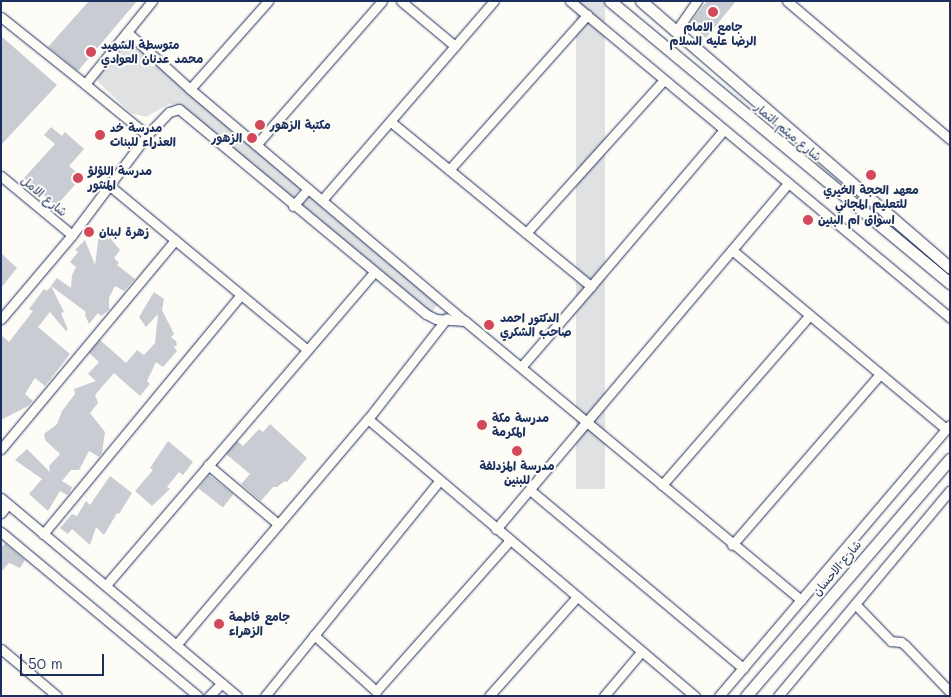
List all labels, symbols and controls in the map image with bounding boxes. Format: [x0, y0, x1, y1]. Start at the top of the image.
marker: جامع الامام الرضا عليه السلام [707, 6, 719, 18]
place label: جامع الامام الرضا عليه السلام [670, 20, 756, 48]
place label: متوسطة الشهيد محمد عدنان العوادي [101, 38, 203, 66]
marker: متوسطة الشهيد محمد عدنان العوادي [85, 46, 97, 58]
street label: شارع ميثم التمار [752, 100, 824, 164]
place label: مكتبة الزهور [270, 118, 331, 132]
marker: مكتبة الزهور [254, 119, 266, 131]
place label: مدرسة خد العذراء للبنات [110, 121, 176, 149]
marker: مدرسة خد العذراء للبنات [94, 129, 106, 141]
place label: الزهور [211, 131, 242, 145]
marker: الزهور [246, 132, 258, 144]
place label: مدرسة اللؤلؤ المنثور [88, 164, 152, 192]
marker: معهد الحجة الخيري للتعليم المجاني [865, 169, 877, 181]
marker: مدرسة اللؤلؤ المنثور [72, 172, 84, 184]
street label: شارع الامل [18, 173, 70, 219]
place label: معهد الحجة الخيري للتعليم المجاني [823, 183, 919, 211]
place label: اسواق ام البنين [818, 213, 895, 227]
marker: اسواق ام البنين [802, 214, 814, 226]
place label: زهرة لبنان [99, 225, 149, 239]
marker: زهرة لبنان [83, 226, 95, 238]
place label: الدكتور احمد صاحب الشكري [500, 311, 572, 339]
marker: الدكتور احمد صاحب الشكري [482, 318, 496, 332]
place label: مدرسة مكة المكرمة [492, 411, 549, 439]
marker: مدرسة مكة المكرمة [476, 419, 488, 431]
marker: مدرسة المزدلفة للبنين [511, 445, 523, 457]
place label: مدرسة المزدلفة للبنين [479, 459, 555, 487]
street label: شارع الاحسان [810, 537, 864, 599]
place label: جامع فاطمة الزهراء [229, 610, 290, 638]
marker: جامع فاطمة الزهراء [213, 618, 225, 630]
scale bar [22, 644, 106, 676]
text: 50 m [28, 653, 63, 673]

